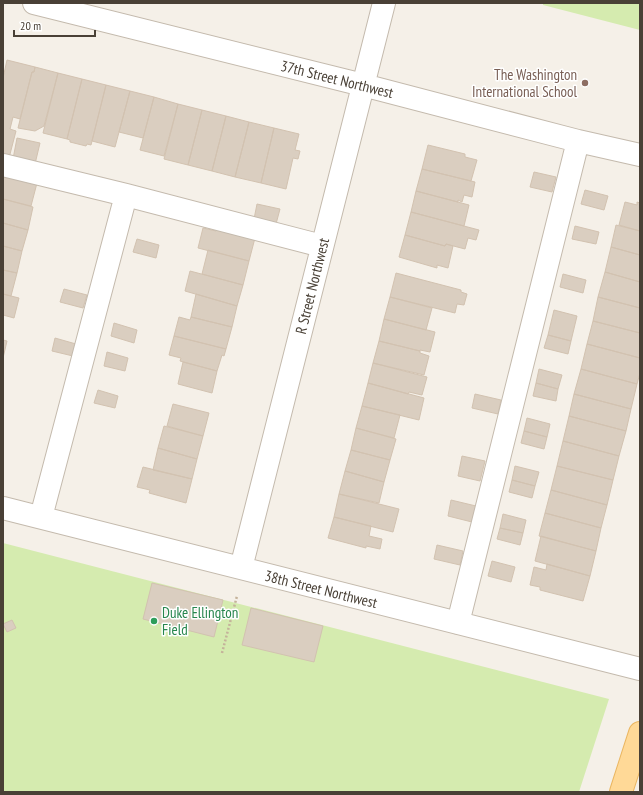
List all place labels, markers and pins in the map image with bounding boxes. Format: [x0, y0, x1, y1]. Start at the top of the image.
place label: The Washington International School [472, 65, 577, 101]
marker: The Washington International School [580, 78, 590, 88]
place label: Duke Ellington Field [162, 603, 238, 639]
marker: Duke Ellington Field [149, 616, 159, 626]

